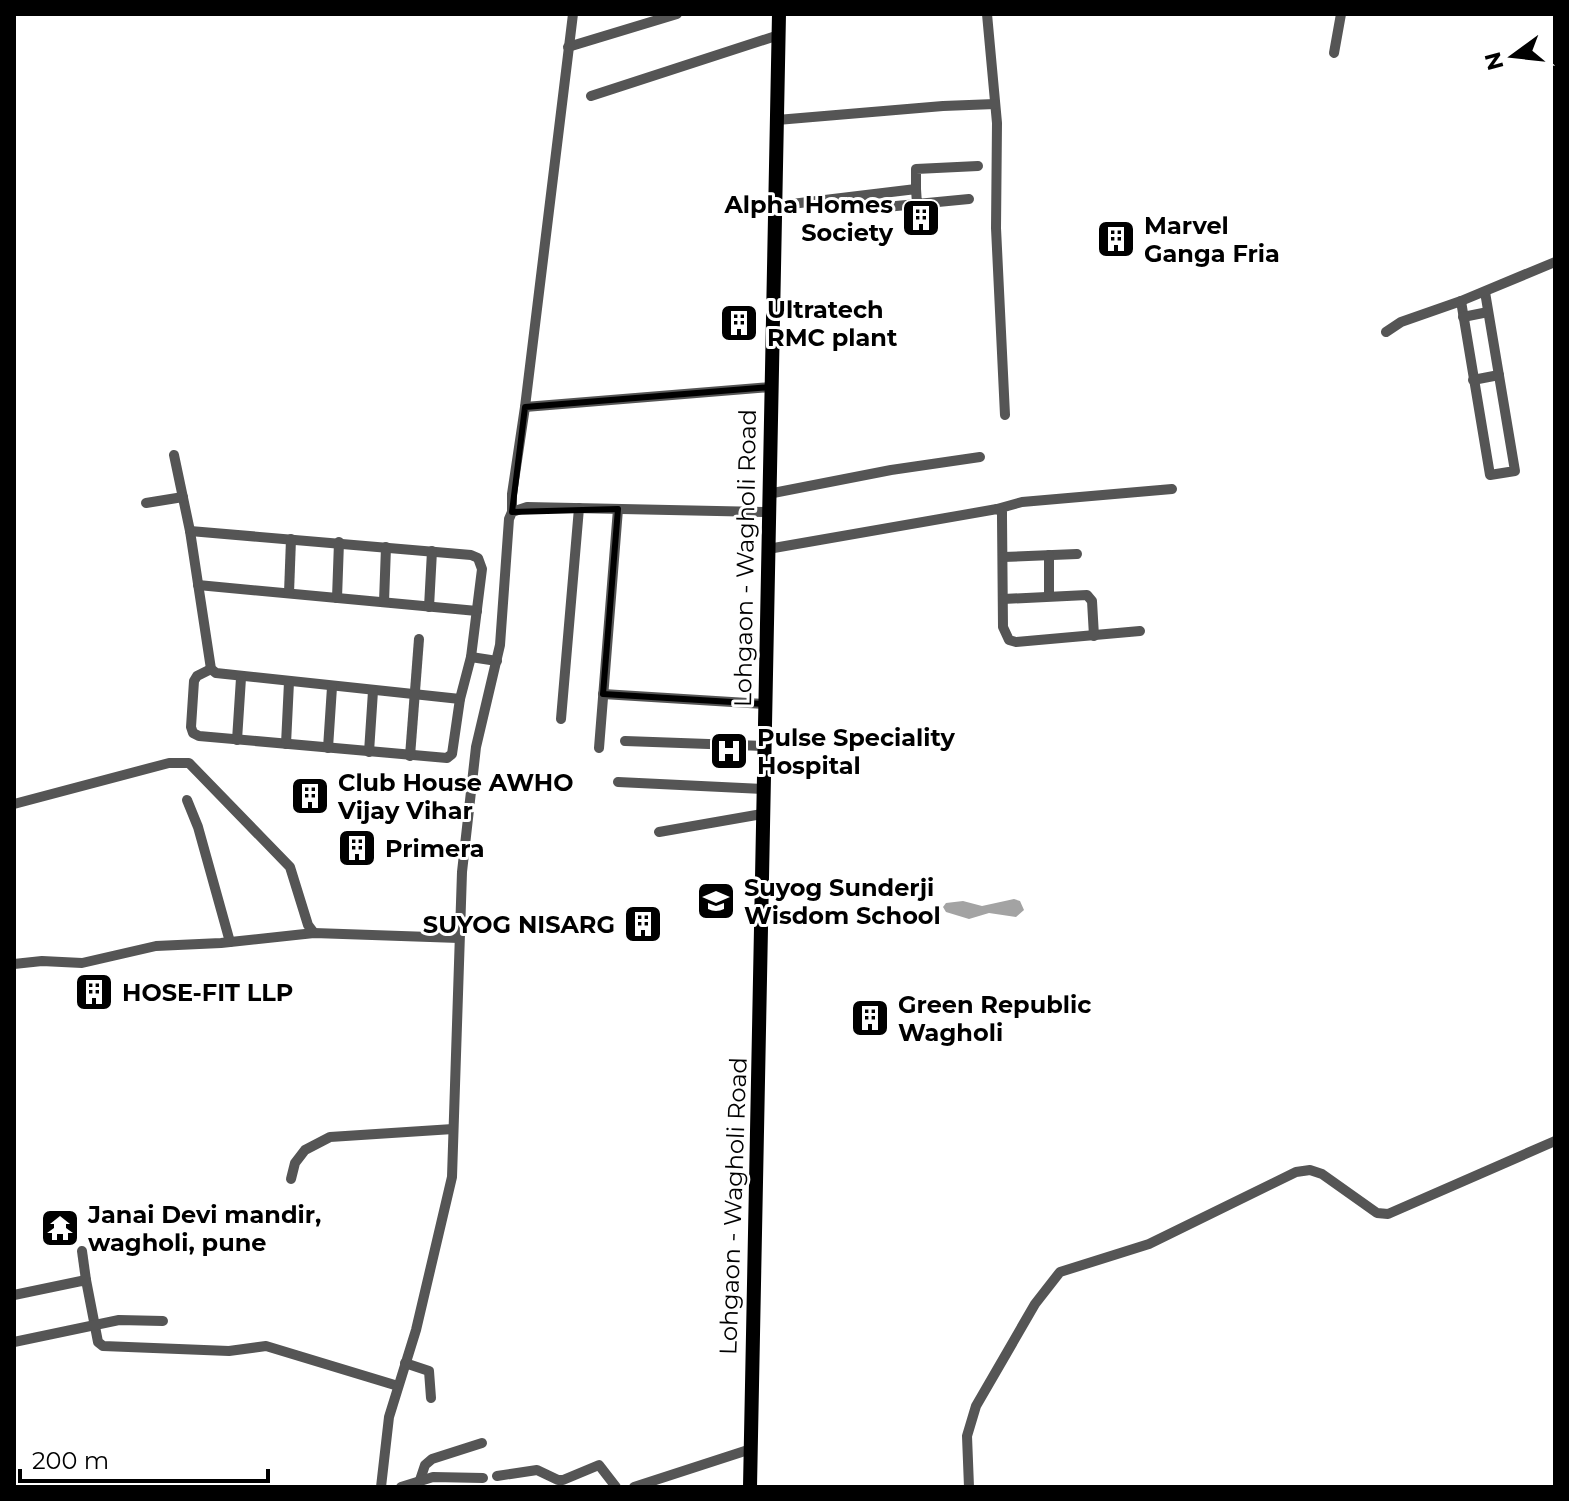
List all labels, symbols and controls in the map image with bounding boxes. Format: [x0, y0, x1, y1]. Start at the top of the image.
north arrow [1473, 16, 1553, 96]
text: N [1479, 49, 1510, 73]
place label: Alpha Homes Society [723, 190, 894, 247]
building icon: Alpha Homes Society [900, 197, 942, 239]
place label: Marvel Ganga Fria [1144, 211, 1280, 268]
building icon: Marvel Ganga Fria [1095, 218, 1137, 260]
place label: Ultratech RMC plant [767, 295, 898, 352]
building icon: Ultratech RMC plant [718, 302, 760, 344]
street label: Lohgaon - Wagholi Road [728, 409, 762, 707]
place label: Pulse Speciality Hospital [757, 723, 955, 780]
hospital icon: Pulse Speciality Hospital [708, 730, 750, 772]
place label: Club House AWHO Vijay Vihar [337, 768, 573, 825]
building icon: Club House AWHO Vijay Vihar [289, 775, 331, 817]
building icon: Primera [336, 827, 378, 869]
place label: Primera [385, 834, 484, 863]
place label: Suyog Sunderji Wisdom School [744, 873, 941, 930]
school or university icon: Suyog Sunderji Wisdom School [695, 880, 737, 922]
building icon: SUYOG NISARG [622, 903, 664, 945]
place label: SUYOG NISARG [423, 910, 615, 939]
building icon: HOSE-FIT LLP [73, 971, 115, 1013]
place label: HOSE-FIT LLP [122, 978, 293, 1007]
place label: Green Republic Wagholi [898, 990, 1091, 1047]
building icon: Green Republic Wagholi [849, 997, 891, 1039]
street label: Lohgaon - Wagholi Road [713, 1057, 753, 1355]
place label: Janai Devi mandir, wagholi, pune [87, 1200, 321, 1257]
temple icon: Janai Devi mandir, wagholi, pune [39, 1207, 81, 1249]
scale bar [20, 1433, 268, 1483]
text: 200 m [32, 1446, 109, 1475]

